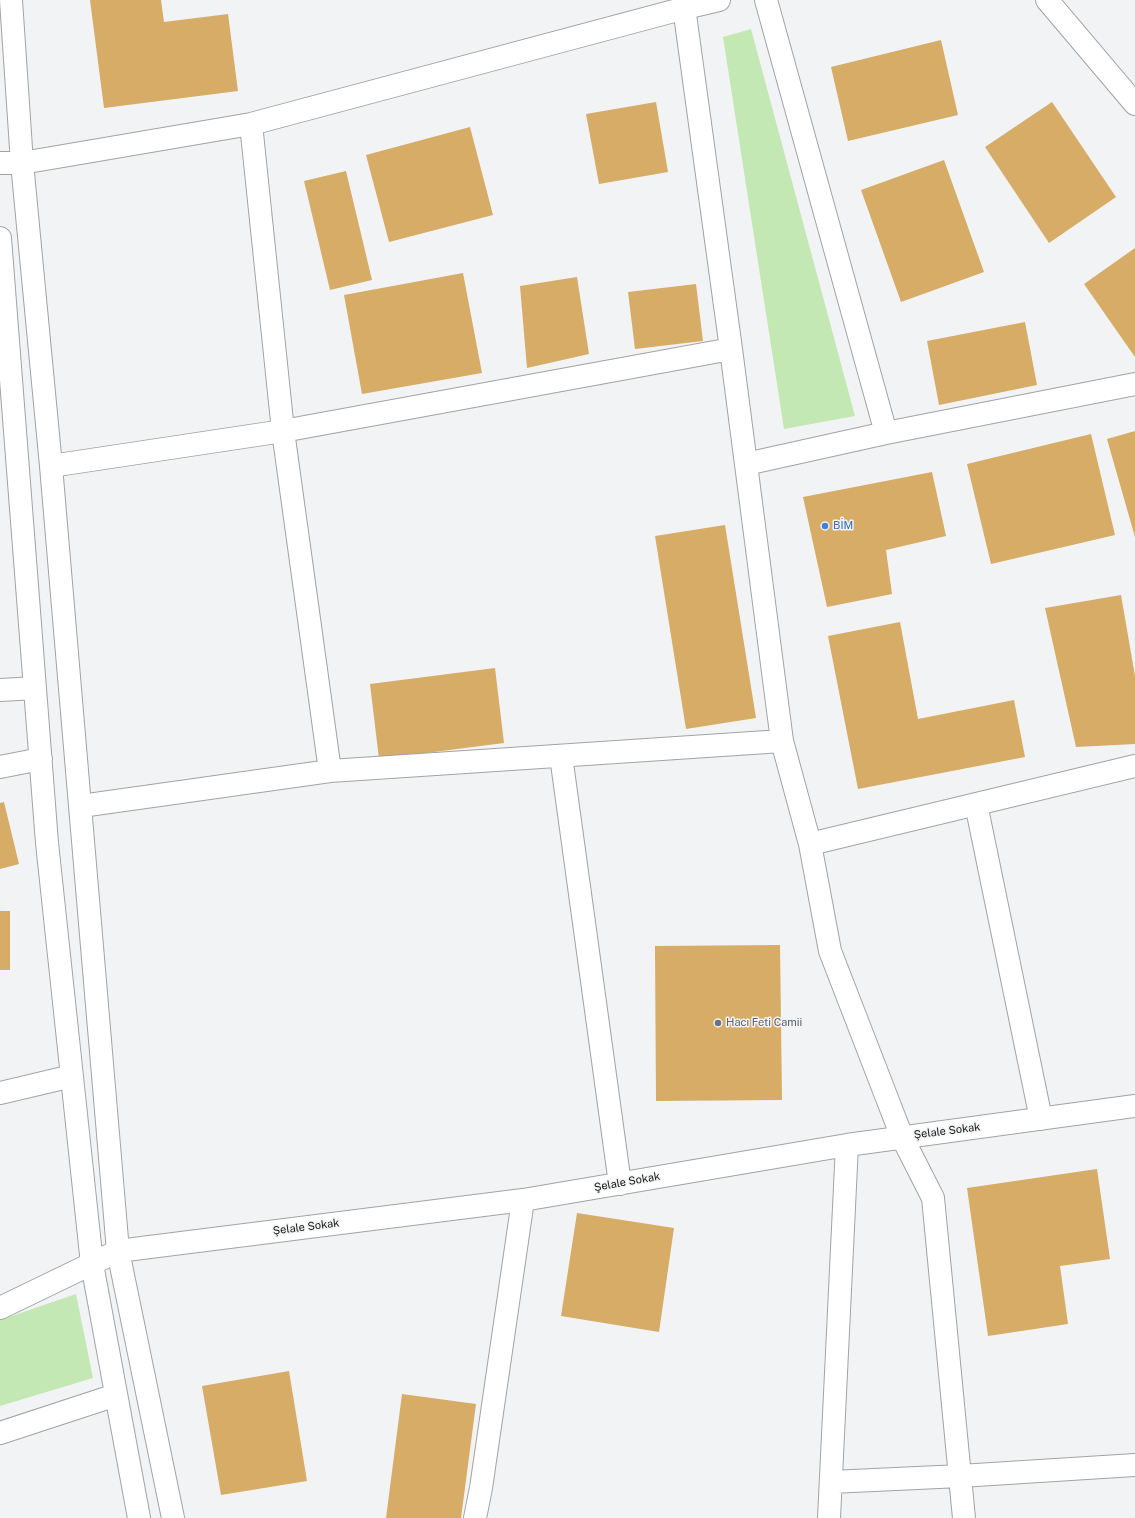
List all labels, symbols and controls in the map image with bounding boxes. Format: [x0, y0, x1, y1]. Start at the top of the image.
place label: BİM [833, 519, 853, 533]
marker: BİM [820, 521, 830, 531]
place label: Hacı Feti Camii [726, 1016, 802, 1030]
marker: Hacı Feti Camii [713, 1018, 723, 1028]
street label: Şelale Sokak [913, 1120, 981, 1142]
street label: Şelale Sokak [593, 1170, 661, 1194]
street label: Şelale Sokak [272, 1216, 340, 1238]

